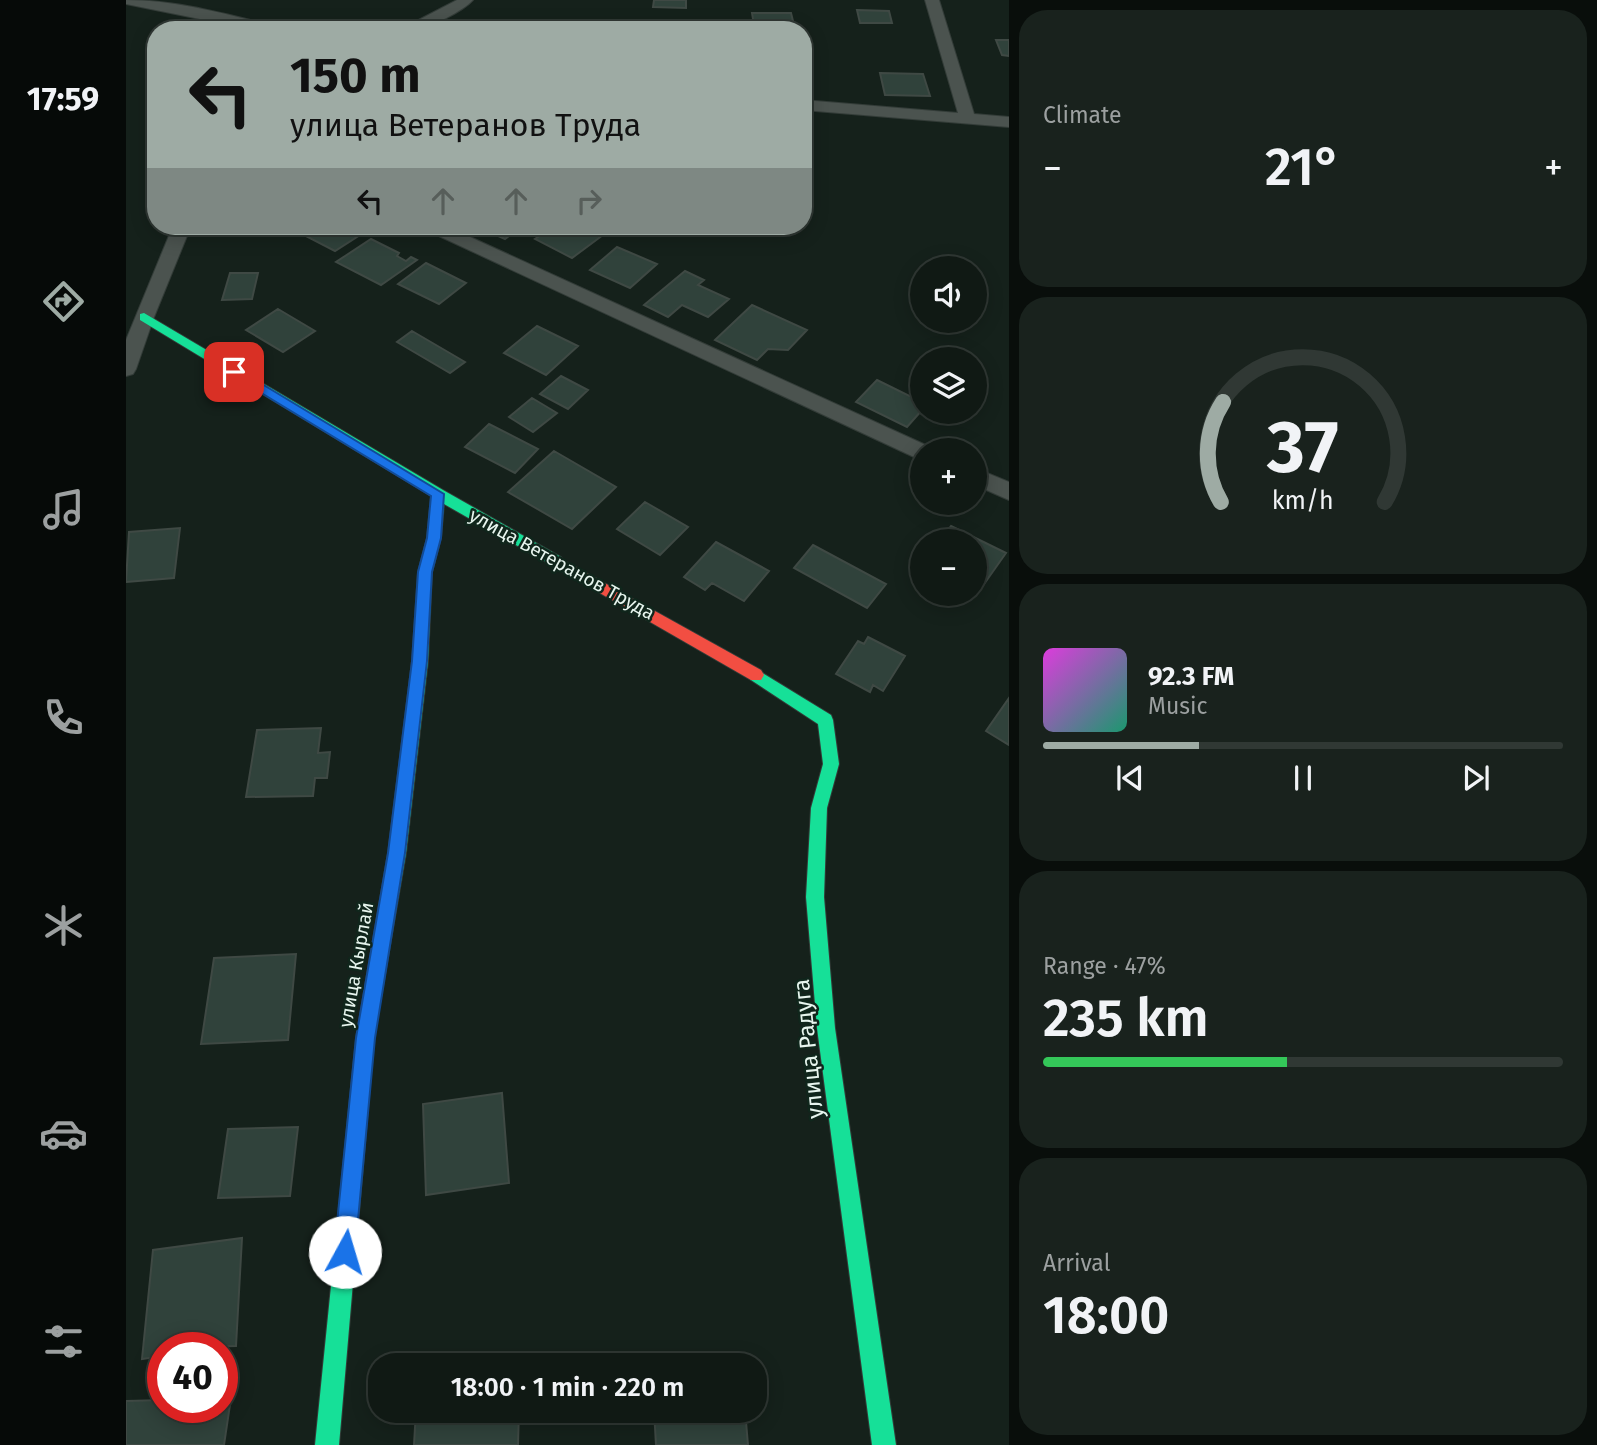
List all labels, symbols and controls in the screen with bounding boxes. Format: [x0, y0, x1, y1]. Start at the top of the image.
text: 150 m [290, 46, 421, 105]
icon: left [175, 49, 266, 140]
text: 17:59 [27, 80, 99, 118]
text: Climate [1043, 101, 1122, 129]
text: улица Ветеранов Труда [290, 106, 641, 144]
text: 21° [1265, 136, 1341, 199]
text: − [1043, 145, 1062, 191]
text: + [1544, 145, 1563, 191]
icon: left [351, 182, 389, 220]
icon: ahead [424, 182, 462, 220]
icon: ahead [497, 182, 535, 220]
icon: right [570, 182, 608, 220]
map controls [910, 256, 987, 606]
button: sound [910, 256, 987, 333]
icon: directions [39, 277, 88, 326]
pin [204, 342, 264, 402]
button: layers [910, 347, 987, 424]
icon: arrive [215, 353, 253, 391]
text: 37 [1266, 404, 1339, 491]
button: + [910, 438, 987, 515]
icon: music [39, 485, 88, 534]
text: km/h [1272, 485, 1334, 515]
street label: улица Ветеранов Труда [465, 503, 659, 625]
button: − [910, 529, 987, 606]
text: 92.3 FM [1148, 661, 1234, 692]
text: Music [1148, 692, 1208, 720]
icon: phone [39, 693, 88, 742]
icon: previous [1111, 759, 1149, 797]
icon: pause [1284, 759, 1322, 797]
icon: next [1457, 759, 1495, 797]
icon: climate [39, 901, 88, 950]
street label: улица Кырлай [334, 901, 378, 1029]
text: Range · 47% [1043, 952, 1166, 980]
street label: улица Радуга [787, 978, 829, 1120]
text: 235 km [1043, 987, 1209, 1050]
icon: car [39, 1109, 88, 1158]
position arrow [308, 1215, 382, 1289]
text: Arrival [1043, 1249, 1110, 1277]
text: 18:00 [1043, 1284, 1169, 1347]
icon: filters [39, 1317, 88, 1366]
speed limit sign: 40 [147, 1332, 238, 1423]
text: 18:00 · 1 min · 220 m [451, 1372, 684, 1403]

